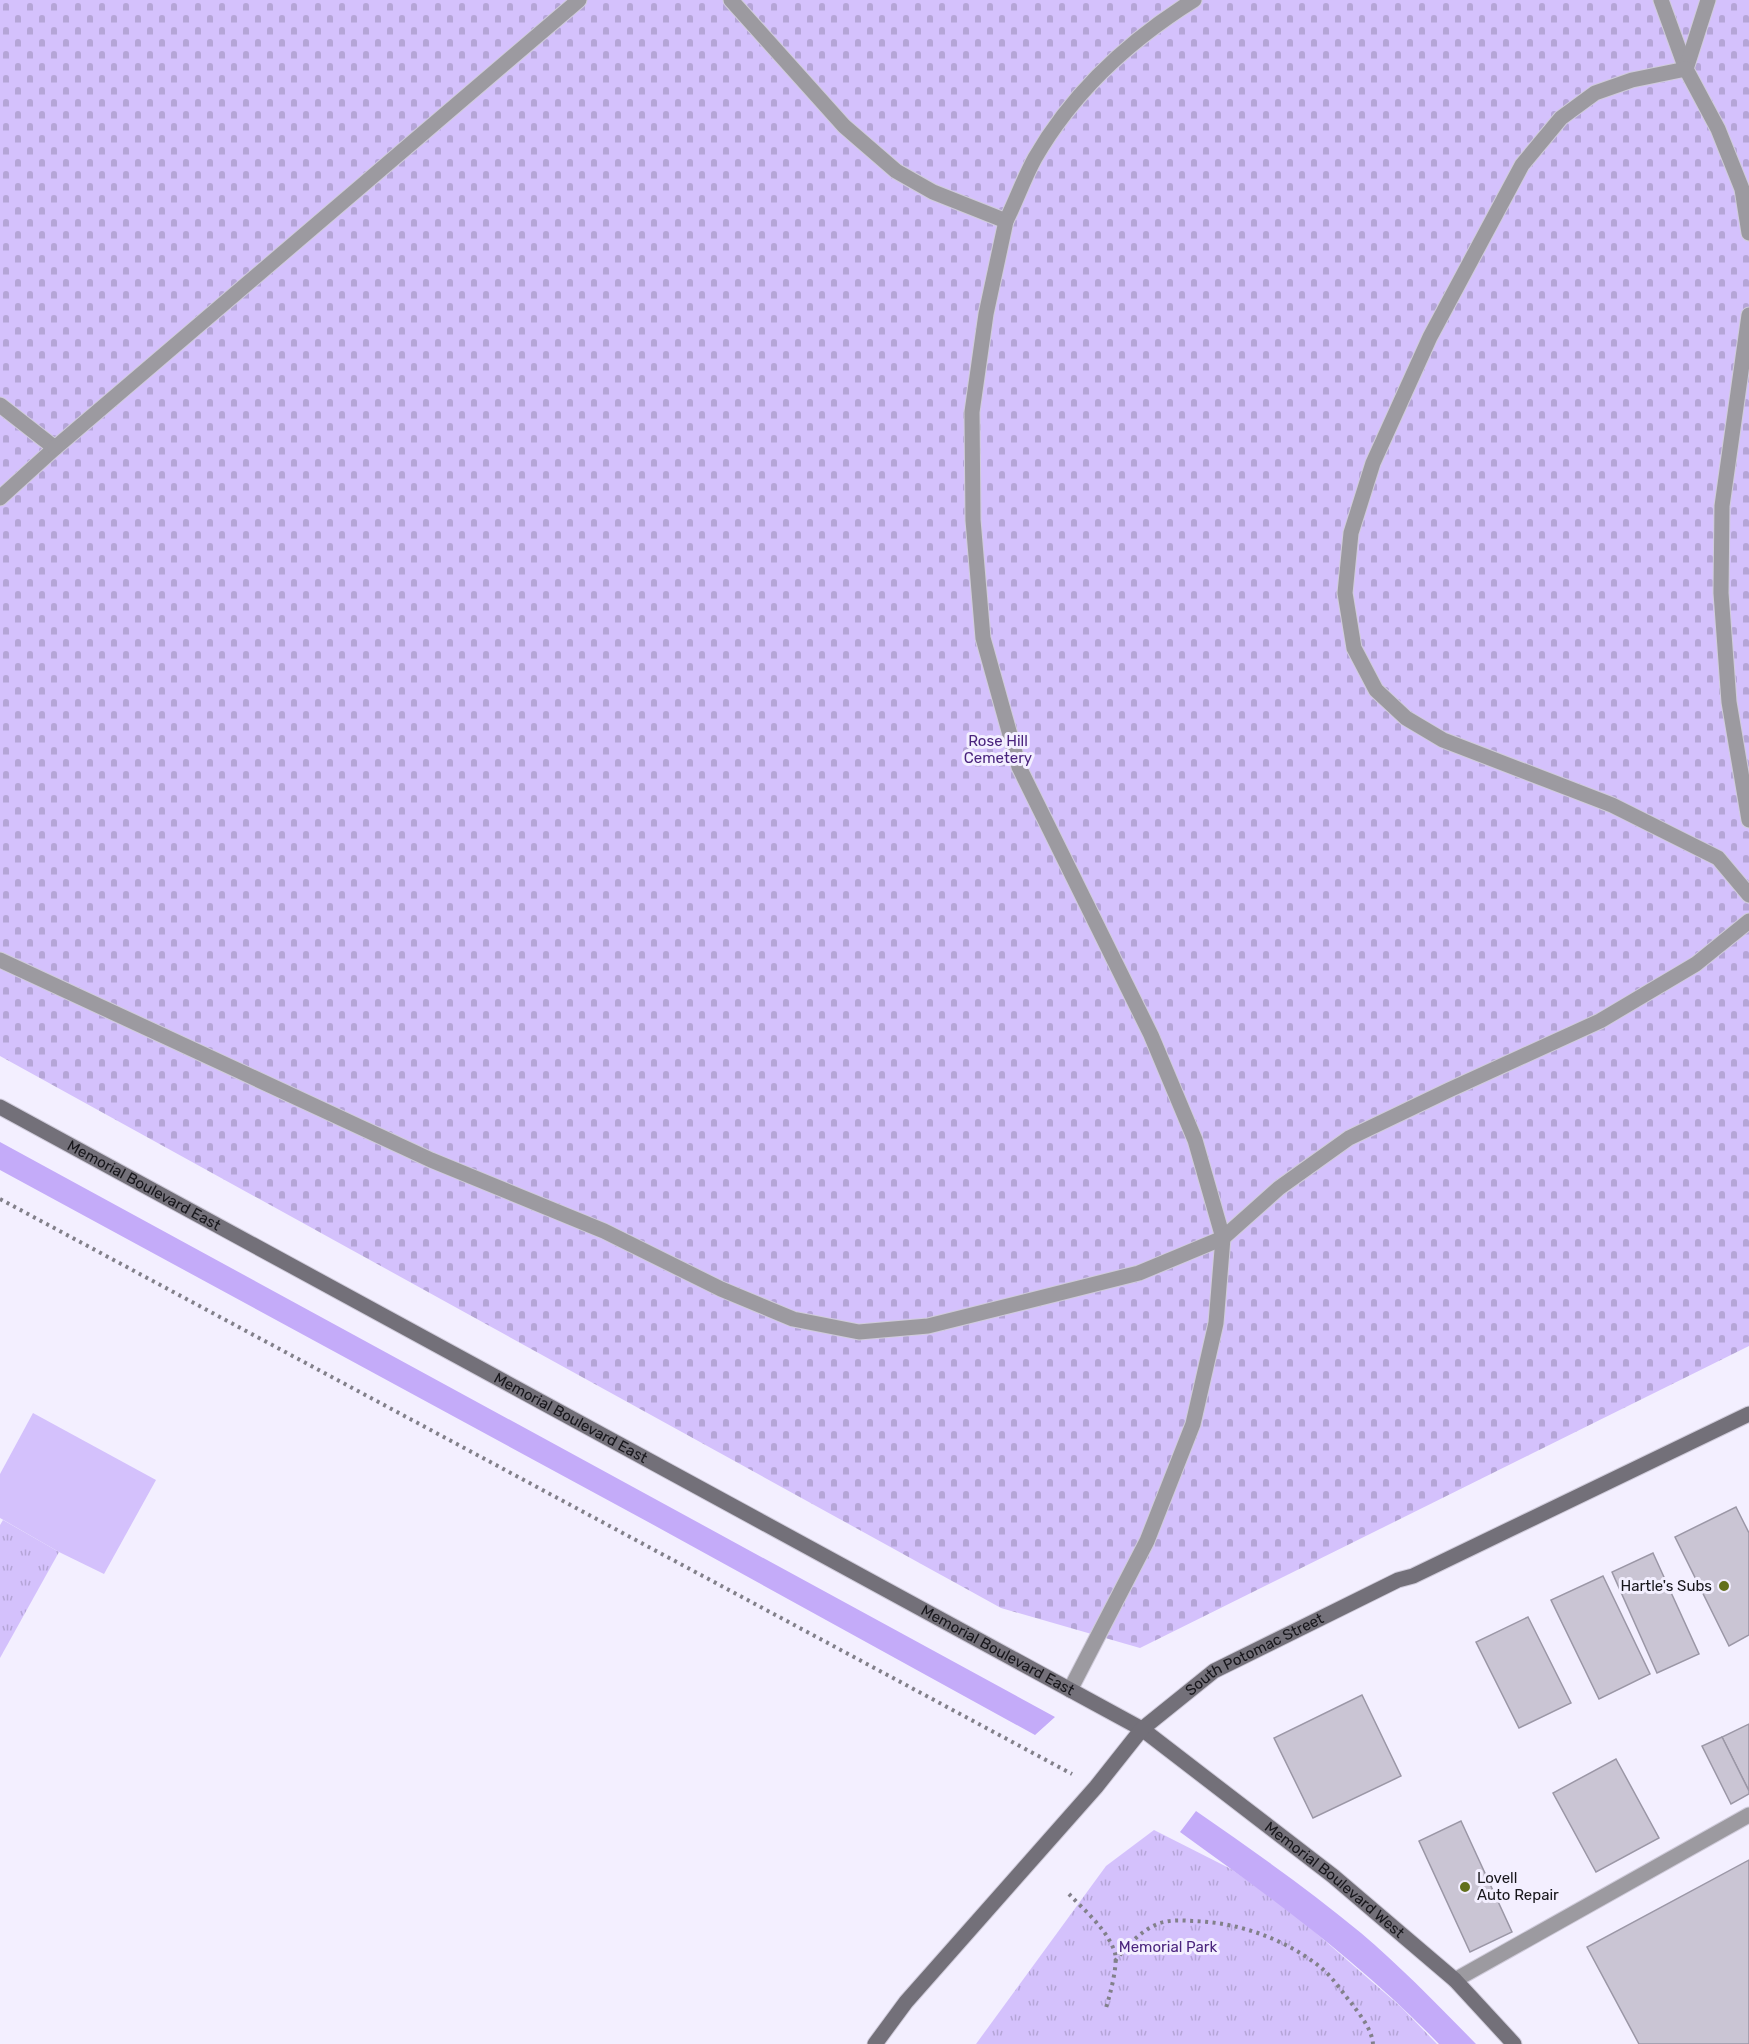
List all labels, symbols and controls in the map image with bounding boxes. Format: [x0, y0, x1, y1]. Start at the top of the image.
park label: Rose Hill Cemetery [964, 732, 1032, 767]
street label: Memorial Boulevard East [64, 1136, 224, 1235]
street label: Memorial Boulevard East [491, 1369, 651, 1467]
place label: Hartle's Subs [1621, 1577, 1712, 1595]
marker: Hartle's Subs [1717, 1579, 1731, 1593]
street label: Memorial Boulevard East [918, 1601, 1078, 1699]
street label: South Potomac Street [1182, 1609, 1327, 1699]
street label: Memorial Boulevard West [1261, 1818, 1408, 1942]
place label: Lovell Auto Repair [1477, 1869, 1559, 1904]
marker: Lovell Auto Repair [1458, 1880, 1472, 1894]
park label: Memorial Park [1119, 1938, 1217, 1956]

